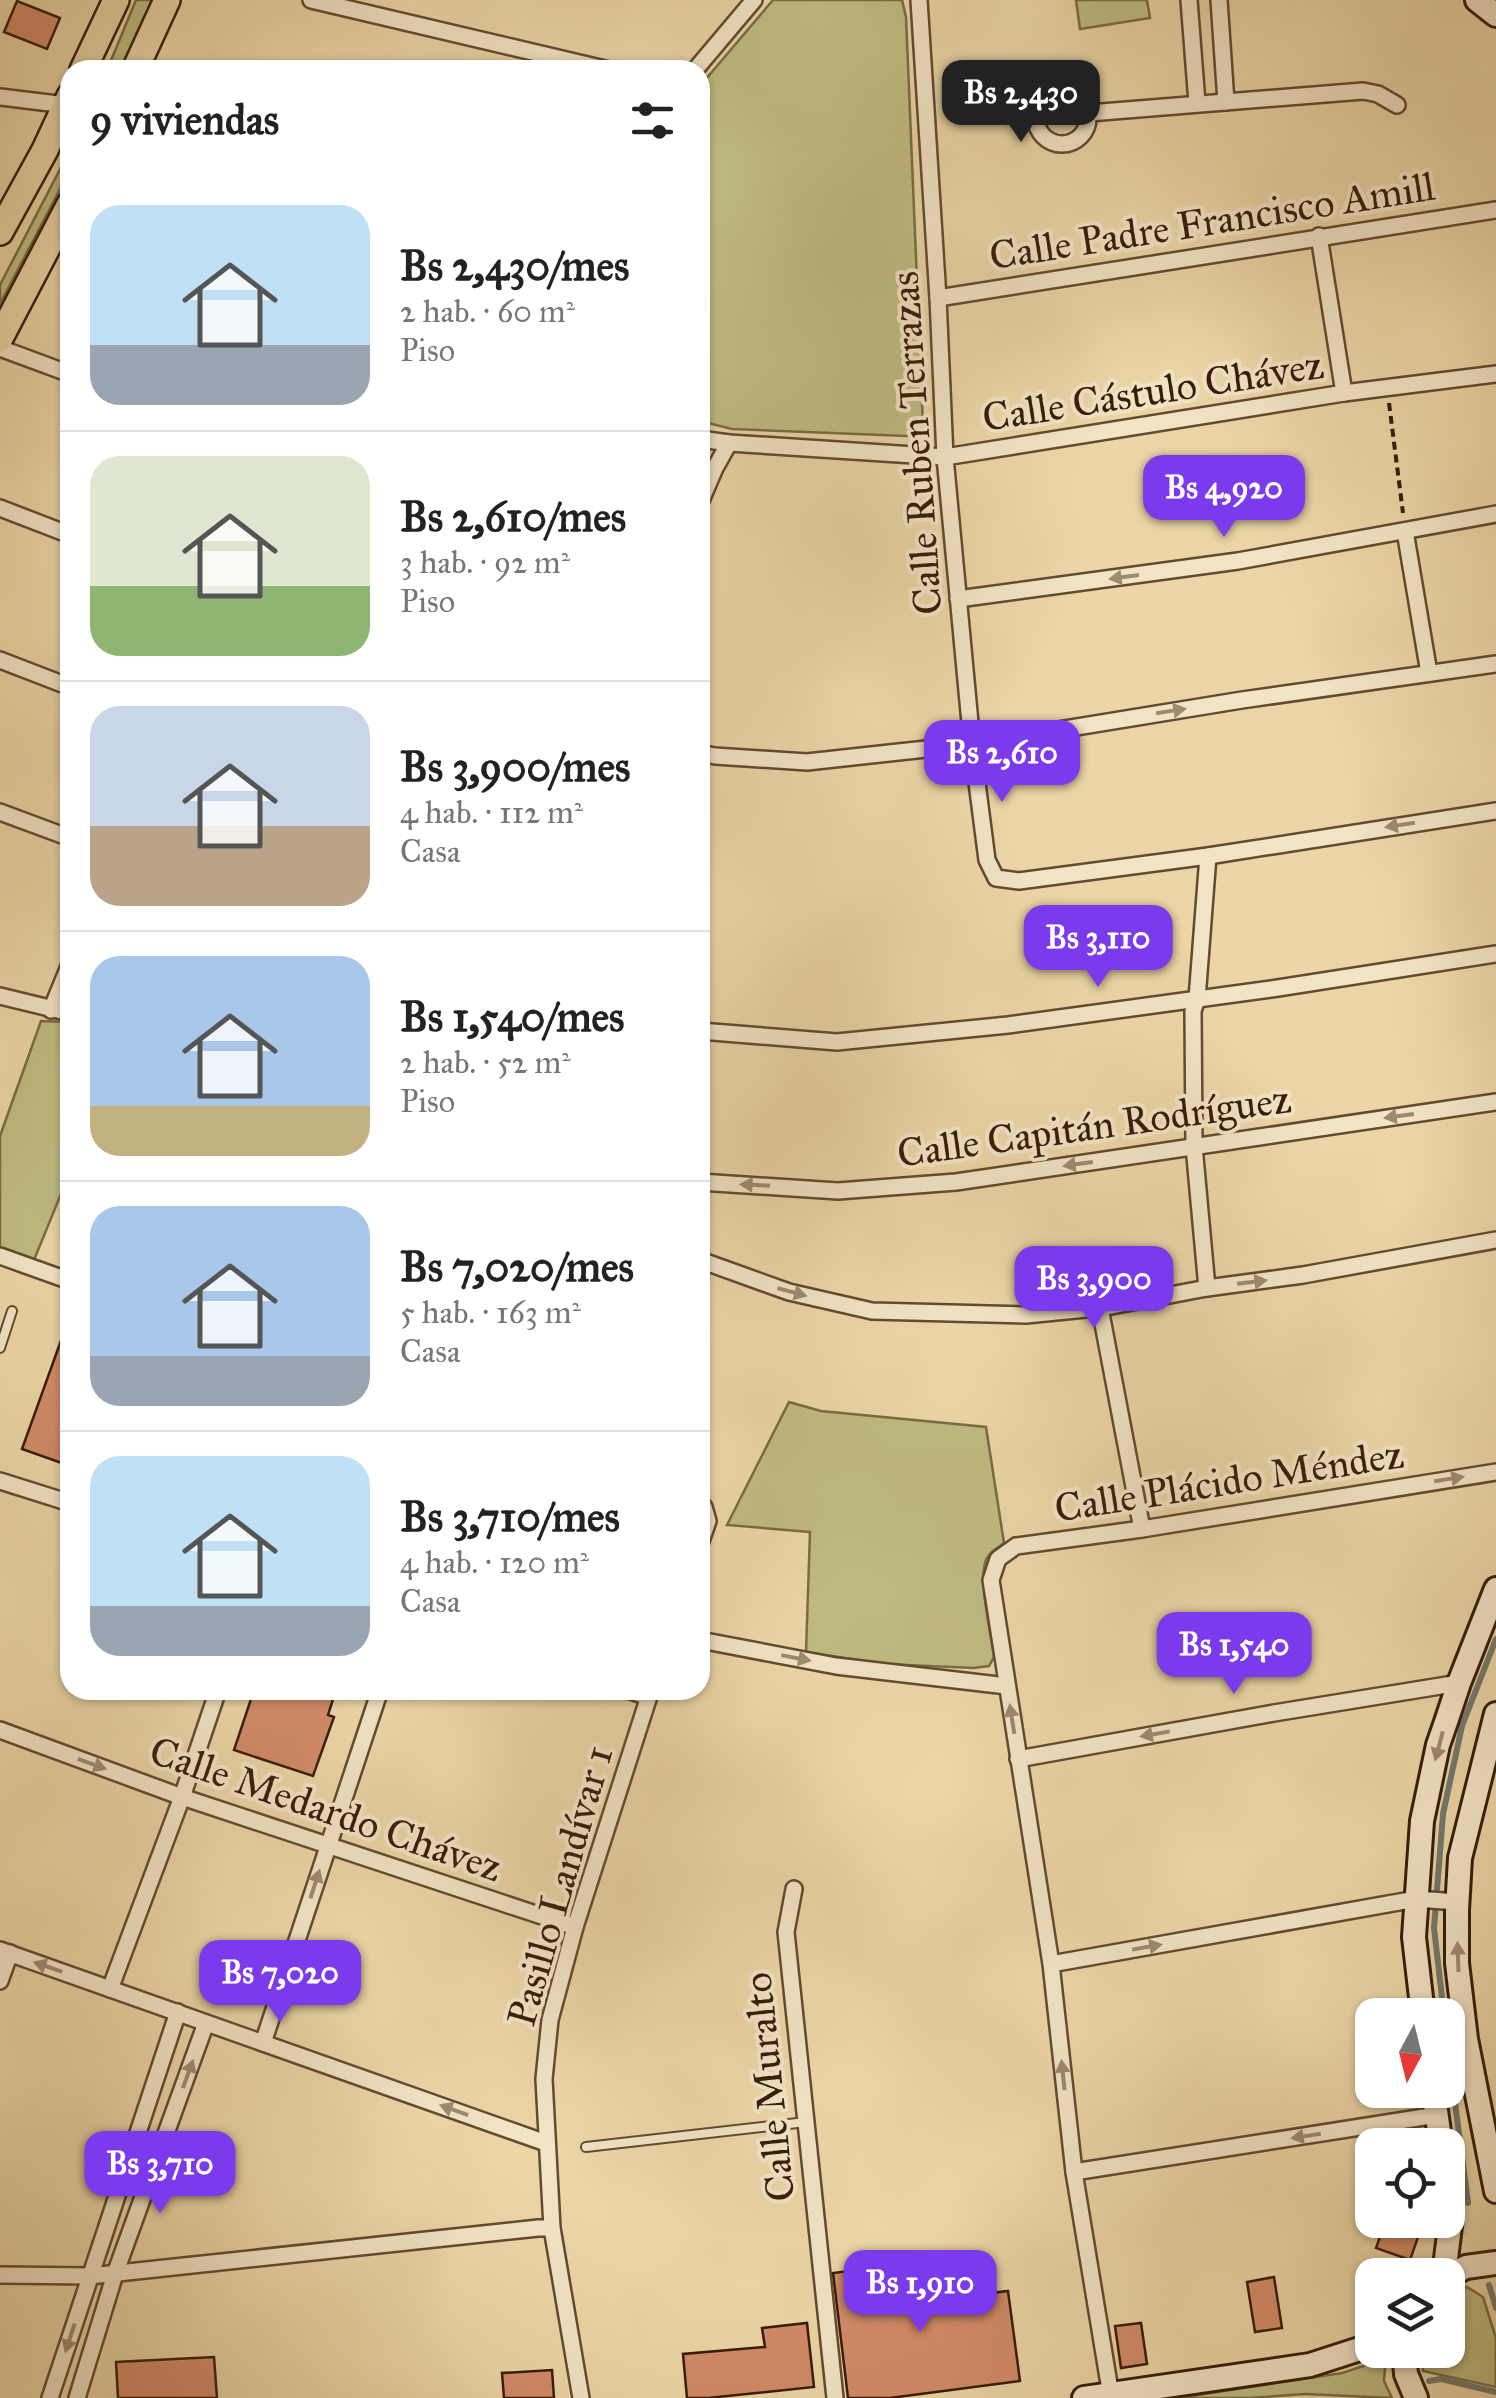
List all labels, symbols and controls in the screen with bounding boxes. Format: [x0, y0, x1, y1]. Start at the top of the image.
pin: Bs 2,430 [918, 60, 1124, 145]
text: Bs 2,430 [964, 73, 1078, 112]
icon: filters [625, 93, 680, 148]
text: 9 viviendas [90, 94, 279, 146]
street label: Calle Padre Francisco Amill [986, 162, 1438, 280]
text: Bs 2,430/mes [400, 240, 629, 292]
icon: home [170, 245, 290, 365]
street label: Calle Ruben Terrazas [880, 270, 952, 616]
text: 2 hab. · 60 m² [400, 292, 575, 331]
text: Piso [400, 331, 455, 370]
street label: Calle Cástulo Chávez [979, 340, 1327, 442]
pin: Bs 4,920 [1121, 455, 1327, 540]
text: Bs 4,920 [1165, 468, 1283, 507]
text: Bs 2,610/mes [400, 491, 626, 543]
icon: home [170, 496, 290, 616]
text: 3 hab. · 92 m² [400, 543, 570, 582]
one-way arrow [1107, 569, 1139, 585]
text: Piso [400, 582, 455, 621]
one-way arrow [1156, 703, 1188, 718]
pin: Bs 2,610 [899, 720, 1105, 805]
text: Bs 2,610 [946, 733, 1058, 772]
text: Bs 3,900/mes [400, 741, 630, 793]
icon: home [170, 746, 290, 866]
text: 4 hab. · 112 m² [400, 793, 583, 832]
one-way arrow [1383, 818, 1415, 834]
text: Casa [400, 832, 461, 871]
pin: Bs 3,110 [995, 905, 1201, 990]
text: Bs 3,110 [1046, 918, 1150, 957]
text: Bs 1,540/mes [400, 991, 624, 1043]
icon: home [170, 996, 290, 1116]
text: 2 hab. · 52 m² [400, 1043, 571, 1082]
street label: Calle Capitán Rodríguez [894, 1074, 1294, 1178]
text: Piso [400, 1082, 455, 1121]
one-way arrow [1383, 1108, 1415, 1124]
one-way arrow [1062, 1157, 1093, 1173]
one-way arrow [739, 1177, 770, 1193]
text: Bs 7,020/mes [400, 1241, 634, 1293]
icon: home [170, 1246, 290, 1366]
pin: Bs 3,900 [991, 1246, 1197, 1331]
text: Bs 3,900 [1036, 1259, 1152, 1298]
one-way arrow [1237, 1274, 1268, 1290]
one-way arrow [777, 1284, 808, 1300]
text: 5 hab. · 163 m² [400, 1293, 581, 1332]
text: Casa [400, 1332, 461, 1371]
street label: Calle Plácido Méndez [1051, 1429, 1407, 1533]
one-way arrow [1434, 1471, 1465, 1486]
text: Bs 3,710/mes [400, 1491, 620, 1543]
icon: home [170, 1496, 290, 1616]
text: 4 hab. · 120 m² [400, 1543, 589, 1582]
text: Casa [400, 1582, 461, 1621]
pin: Bs 1,540 [1131, 1612, 1337, 1697]
text: Bs 1,540 [1179, 1625, 1289, 1664]
one-way arrow [781, 1651, 812, 1667]
one-way arrow [1004, 1703, 1019, 1734]
street label: Calle Medardo Chávez [143, 1726, 509, 1892]
one-way arrow [1139, 1727, 1171, 1742]
one-way arrow [1430, 1731, 1446, 1762]
street label: Pasillo Landívar 1 [497, 1740, 623, 2032]
one-way arrow [77, 1756, 107, 1772]
one-way arrow [308, 1868, 323, 1898]
one-way arrow [1132, 1939, 1163, 1954]
pin: Bs 7,020 [177, 1940, 383, 2025]
one-way arrow [1450, 1940, 1466, 1972]
text: Bs 7,020 [221, 1953, 339, 1992]
one-way arrow [33, 1959, 63, 1974]
street label: Calle Muralto [733, 1970, 805, 2204]
north arrow [1355, 1998, 1465, 2108]
map controls [1355, 1998, 1465, 2368]
one-way arrow [181, 2058, 196, 2088]
one-way arrow [1055, 2059, 1071, 2091]
one-way arrow [438, 2102, 468, 2117]
one-way arrow [1290, 2128, 1321, 2144]
button: locate [1355, 2128, 1465, 2238]
pin: Bs 3,710 [57, 2131, 263, 2216]
text: Bs 3,710 [106, 2144, 214, 2183]
pin: Bs 1,910 [817, 2250, 1023, 2335]
button: layers [1355, 2258, 1465, 2368]
text: Bs 1,910 [866, 2263, 974, 2302]
one-way arrow [62, 2323, 77, 2353]

